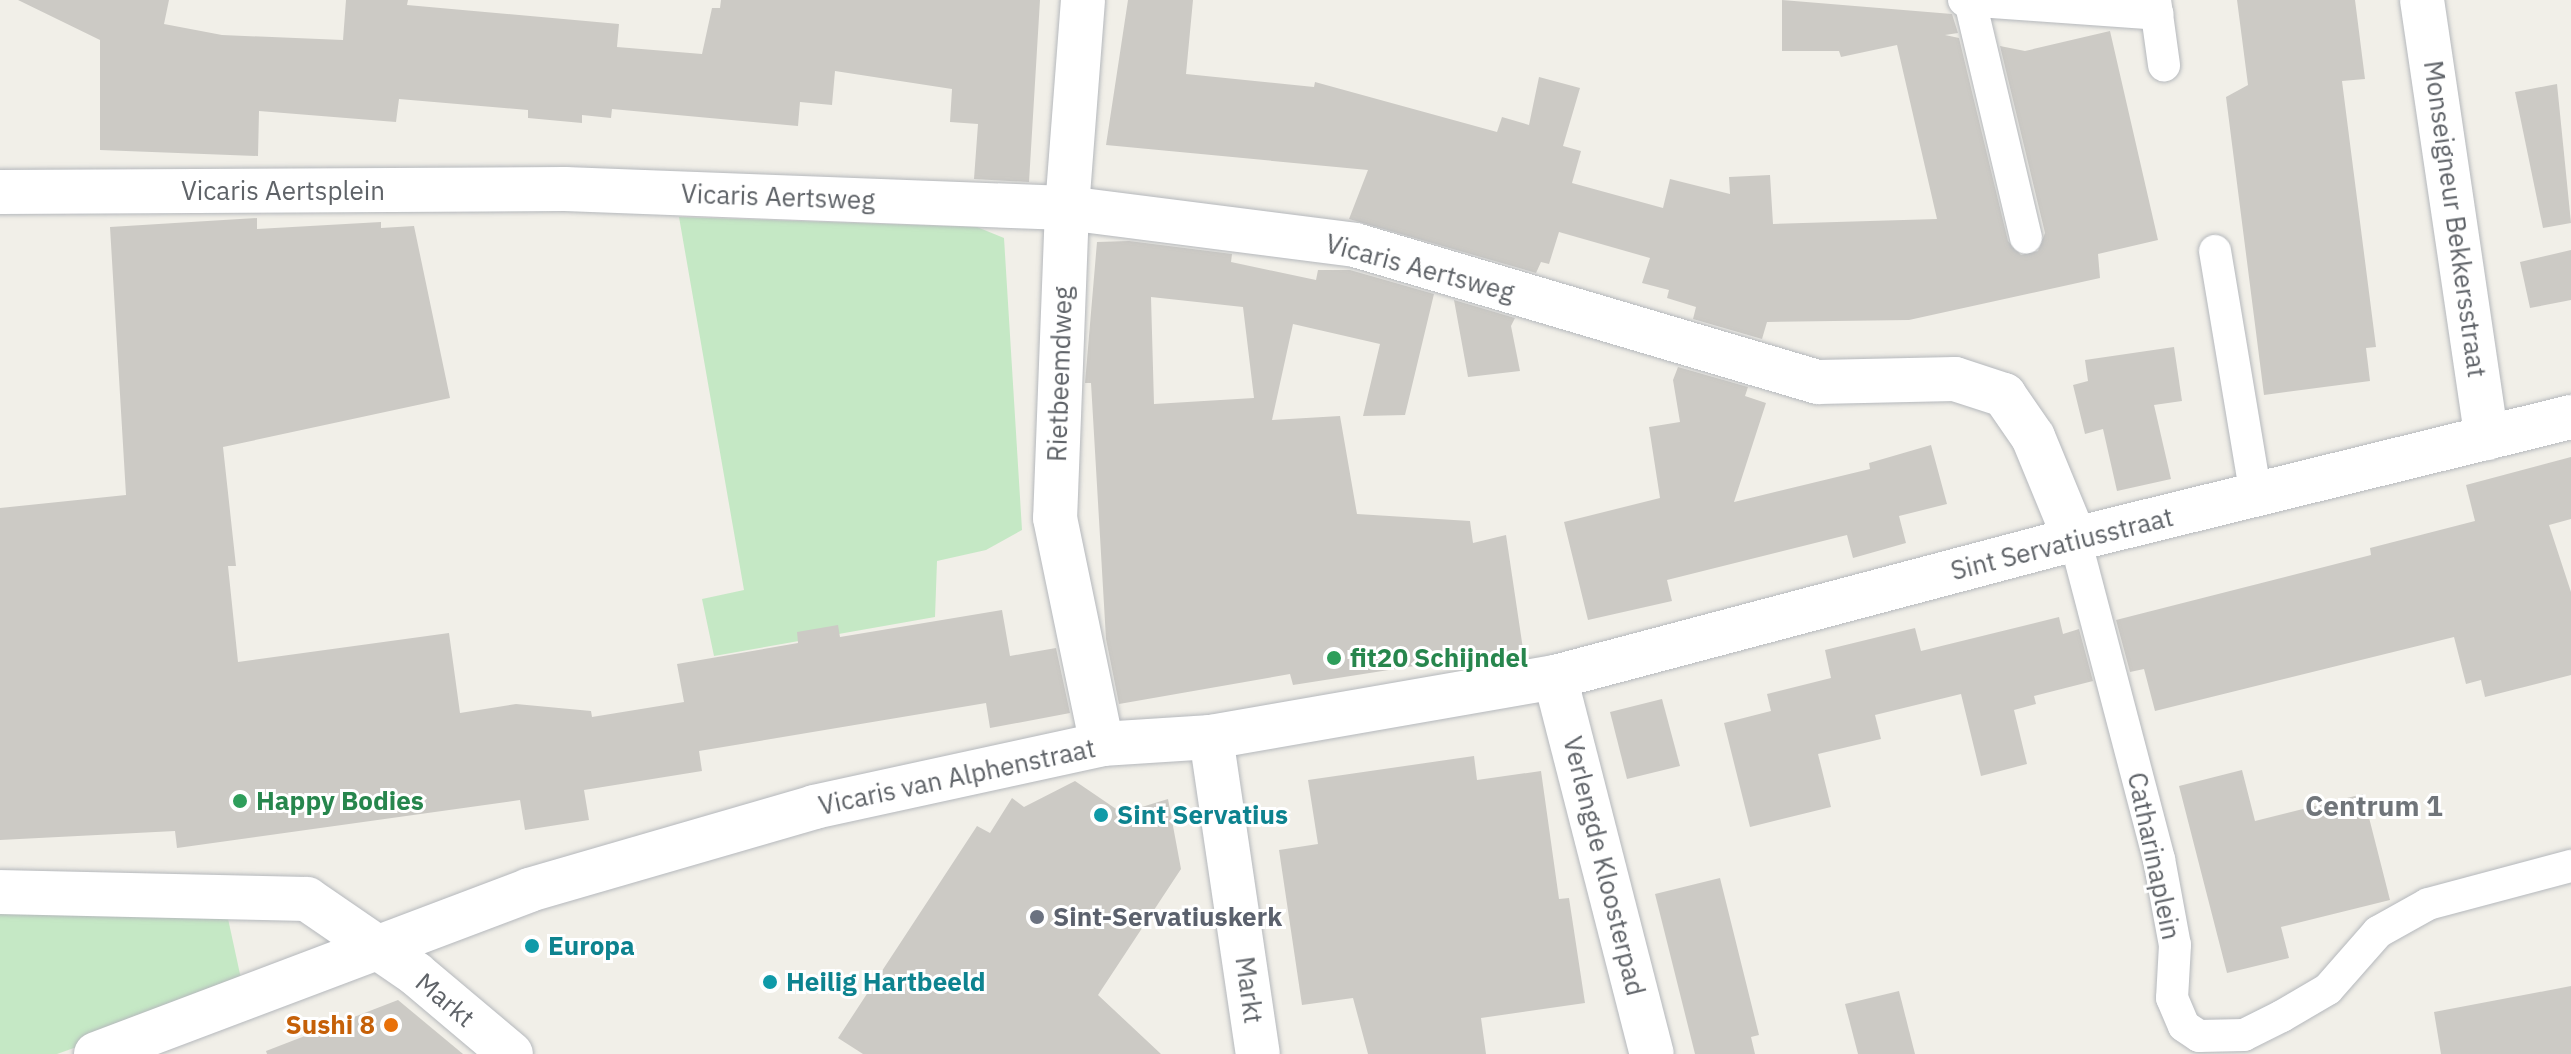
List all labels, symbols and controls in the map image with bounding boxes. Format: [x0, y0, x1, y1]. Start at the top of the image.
street label: Monseigneur Bekkersstraat [2417, 59, 2493, 379]
street label: Vicaris Aertsplein [181, 175, 385, 207]
street label: Vicaris Aertsweg [680, 178, 876, 216]
street label: Vicaris Aertsweg [1322, 228, 1518, 308]
street label: Rietbeemdweg [1041, 286, 1079, 462]
street label: Sint Servatiusstraat [1948, 501, 2176, 587]
place label: fit20 Schijndel [1350, 642, 1528, 674]
marker: fit20 Schijndel [1325, 649, 1343, 667]
street label: Vicaris van Alphenstraat [816, 732, 1098, 822]
street label: Verlengde Kloosterpad [1557, 733, 1651, 999]
street label: Catharinaplein [2121, 770, 2187, 942]
place label: Happy Bodies [256, 785, 424, 817]
district label: Centrum 1 [2305, 789, 2443, 823]
marker: Happy Bodies [231, 792, 249, 810]
place label: Sint Servatius [1117, 799, 1288, 831]
marker: Sint Servatius [1092, 806, 1110, 824]
place label: Sint-Servatiuskerk [1053, 901, 1282, 933]
marker: Sint-Servatiuskerk [1028, 908, 1046, 926]
place label: Europa [548, 930, 635, 962]
marker: Europa [523, 937, 541, 955]
street label: Markt [1229, 955, 1269, 1025]
street label: Markt [409, 966, 481, 1034]
place label: Heilig Hartbeeld [786, 966, 986, 998]
marker: Heilig Hartbeeld [761, 973, 779, 991]
place label: Sushi 8 [286, 1009, 375, 1041]
marker: Sushi 8 [382, 1016, 400, 1034]

